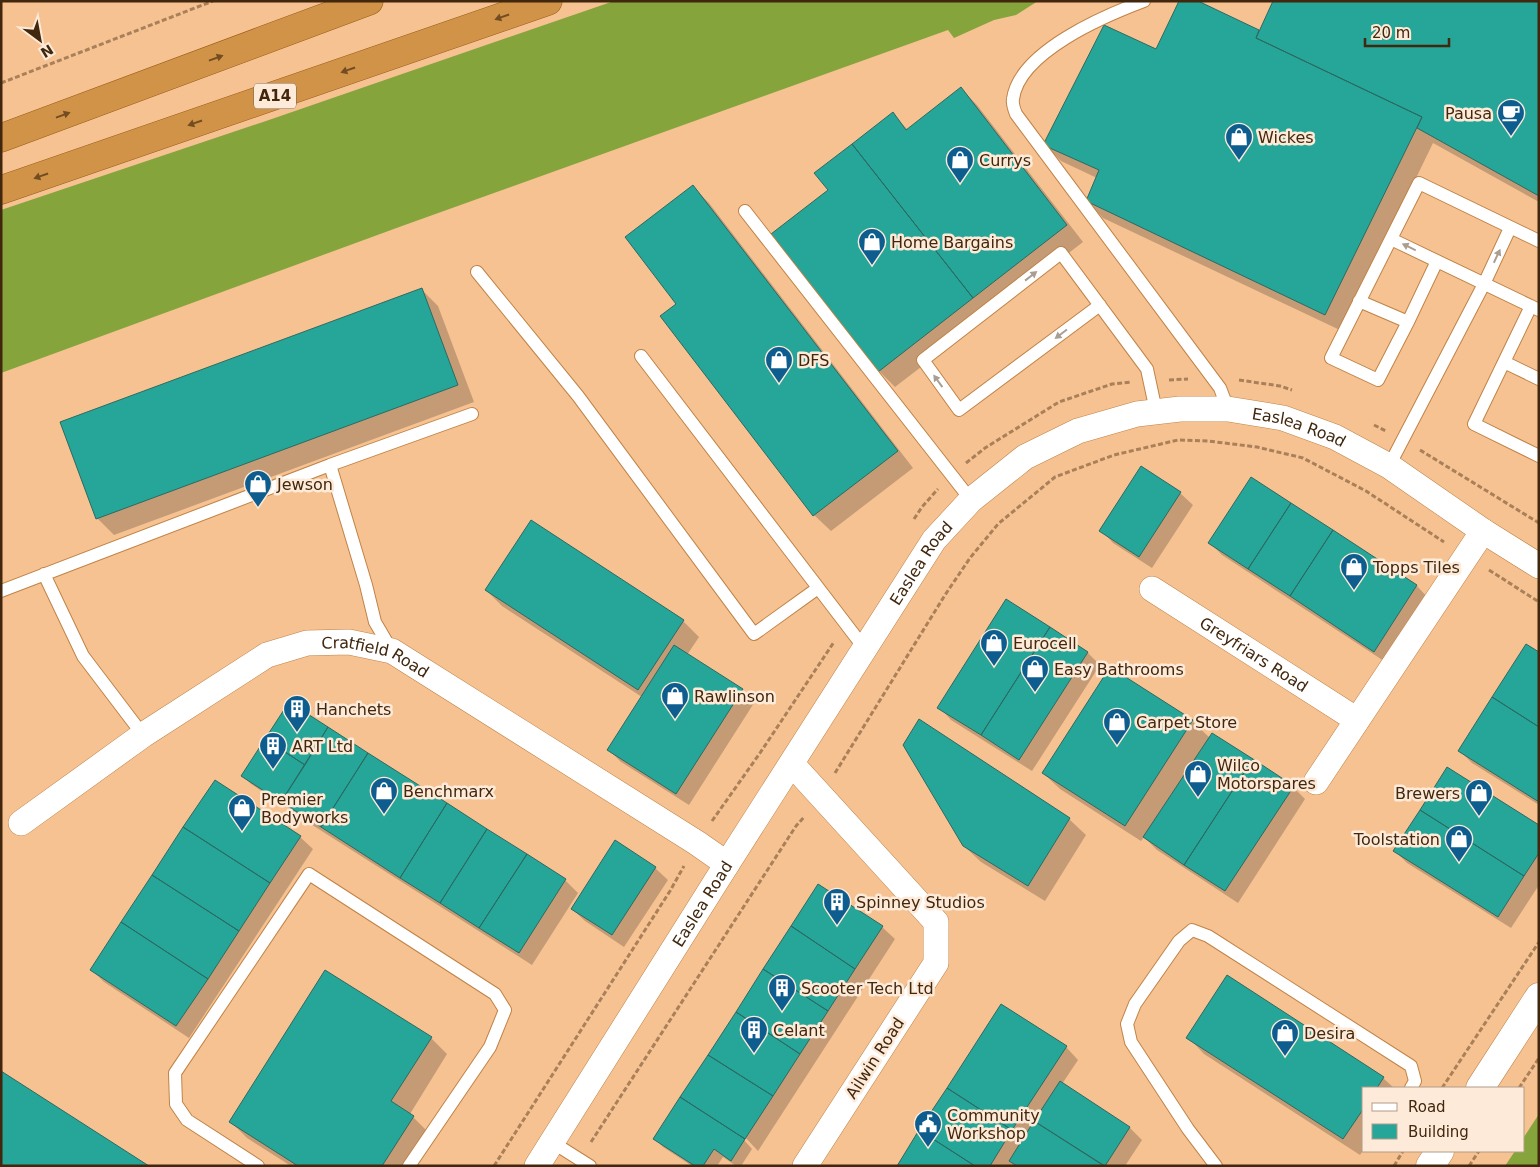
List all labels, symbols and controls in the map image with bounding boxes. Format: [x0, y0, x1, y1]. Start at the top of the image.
one-way arrow [494, 13, 509, 21]
north arrow [15, 15, 65, 65]
scale bar [1365, 15, 1449, 47]
text: 20 m [1372, 24, 1410, 42]
text: N [38, 41, 56, 61]
one-way arrow [209, 54, 224, 62]
one-way arrow [340, 66, 355, 74]
road number: A14 [254, 84, 296, 108]
cafe icon: Pausa [1496, 98, 1526, 137]
place label: Pausa [1445, 104, 1492, 123]
one-way arrow [56, 111, 71, 118]
one-way arrow [187, 120, 202, 127]
shop icon: Wickes [1224, 122, 1254, 161]
place label: Wickes [1258, 128, 1314, 147]
shop icon: Currys [945, 145, 975, 184]
place label: Currys [979, 151, 1031, 170]
one-way arrow [33, 172, 48, 180]
shop icon: Home Bargains [857, 227, 887, 266]
place label: Home Bargains [891, 233, 1013, 252]
one-way arrow [1402, 243, 1416, 251]
one-way arrow [1494, 249, 1502, 263]
one-way arrow [1024, 270, 1037, 281]
one-way arrow [1055, 329, 1068, 340]
shop icon: DFS [764, 345, 794, 384]
place label: DFS [798, 351, 829, 370]
one-way arrow [933, 374, 943, 387]
street label: Easlea Road [1251, 404, 1349, 451]
shop icon: Jewson [243, 469, 273, 508]
place label: Jewson [276, 475, 333, 494]
street label: Easlea Road [886, 517, 956, 608]
shop icon: Topps Tiles [1339, 552, 1369, 591]
place label: Topps Tiles [1372, 558, 1460, 577]
street label: Greyfriars Road [1196, 613, 1312, 696]
shop icon: Eurocell [979, 628, 1009, 667]
street label: Cratfield Road [321, 633, 433, 681]
place label: Eurocell [1013, 634, 1077, 653]
shop icon: Easy Bathrooms [1020, 654, 1050, 693]
place label: Easy Bathrooms [1054, 660, 1184, 679]
shop icon: Rawlinson [660, 681, 690, 720]
place label: Rawlinson [694, 687, 775, 706]
building icon: Hanchets [282, 694, 312, 733]
place label: Hanchets [316, 700, 391, 719]
shop icon: Carpet Store [1102, 707, 1132, 746]
place label: Carpet Store [1136, 713, 1237, 732]
building icon: ART Ltd [258, 731, 288, 770]
place label: ART Ltd [292, 737, 353, 756]
place label: Wilco Motorspares [1217, 756, 1316, 793]
shop icon: Wilco Motorspares [1183, 759, 1213, 798]
shop icon: Benchmarx [369, 776, 399, 815]
shop icon: Brewers [1464, 778, 1494, 817]
place label: Benchmarx [403, 782, 494, 801]
place label: Brewers [1395, 784, 1460, 803]
place label: Premier Bodyworks [261, 790, 348, 827]
shop icon: Premier Bodyworks [227, 793, 257, 832]
shop icon: Toolstation [1444, 824, 1474, 863]
place label: Toolstation [1353, 830, 1440, 849]
street label: Easlea Road [668, 857, 736, 950]
building icon: Spinney Studios [822, 887, 852, 926]
place label: Spinney Studios [856, 893, 985, 912]
building icon: Scooter Tech Ltd [767, 973, 797, 1012]
place label: Scooter Tech Ltd [801, 979, 934, 998]
street label: Ailwin Road [842, 1014, 908, 1102]
building icon: Celant [739, 1015, 769, 1054]
shop icon: Desira [1270, 1018, 1300, 1057]
place label: Celant [773, 1021, 825, 1040]
place label: Desira [1304, 1024, 1355, 1043]
legend [1362, 1087, 1525, 1152]
text: Road [1408, 1098, 1446, 1116]
place label: Community Workshop [947, 1106, 1040, 1143]
public building icon: Community Workshop [913, 1109, 943, 1148]
text: Building [1408, 1123, 1469, 1141]

